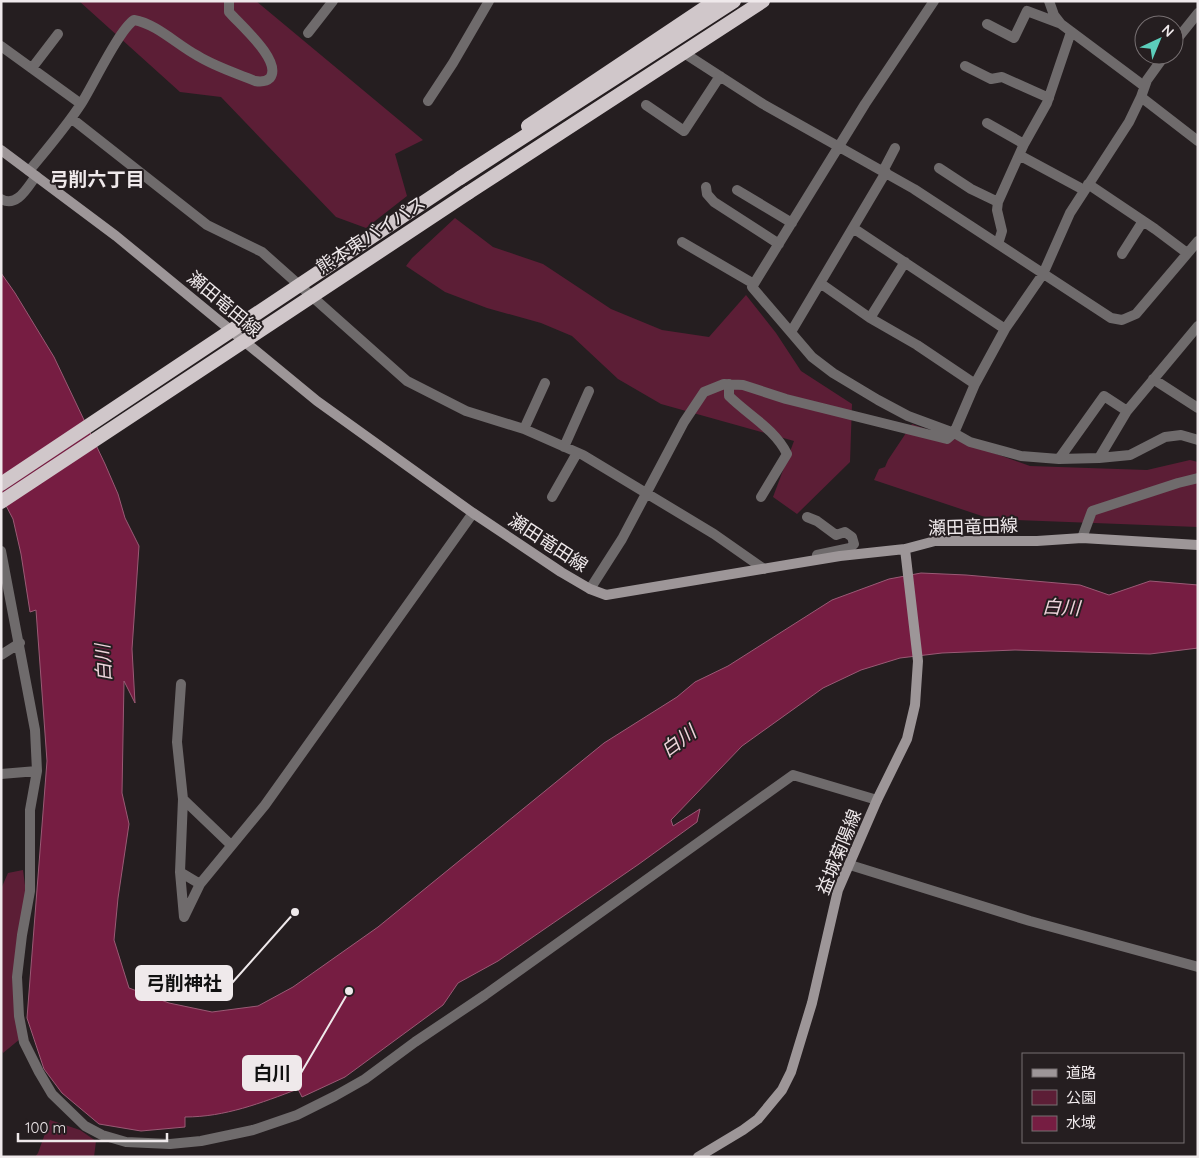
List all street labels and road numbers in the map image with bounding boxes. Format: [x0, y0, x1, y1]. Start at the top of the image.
street label: 熊本東バイパス [312, 191, 430, 278]
street label: 瀬田竜田線 [182, 266, 266, 341]
street label: 瀬田竜田線 [504, 508, 592, 577]
street label: 瀬田竜田線 [928, 513, 1018, 540]
street label: 益城菊陽線 [811, 806, 866, 898]

